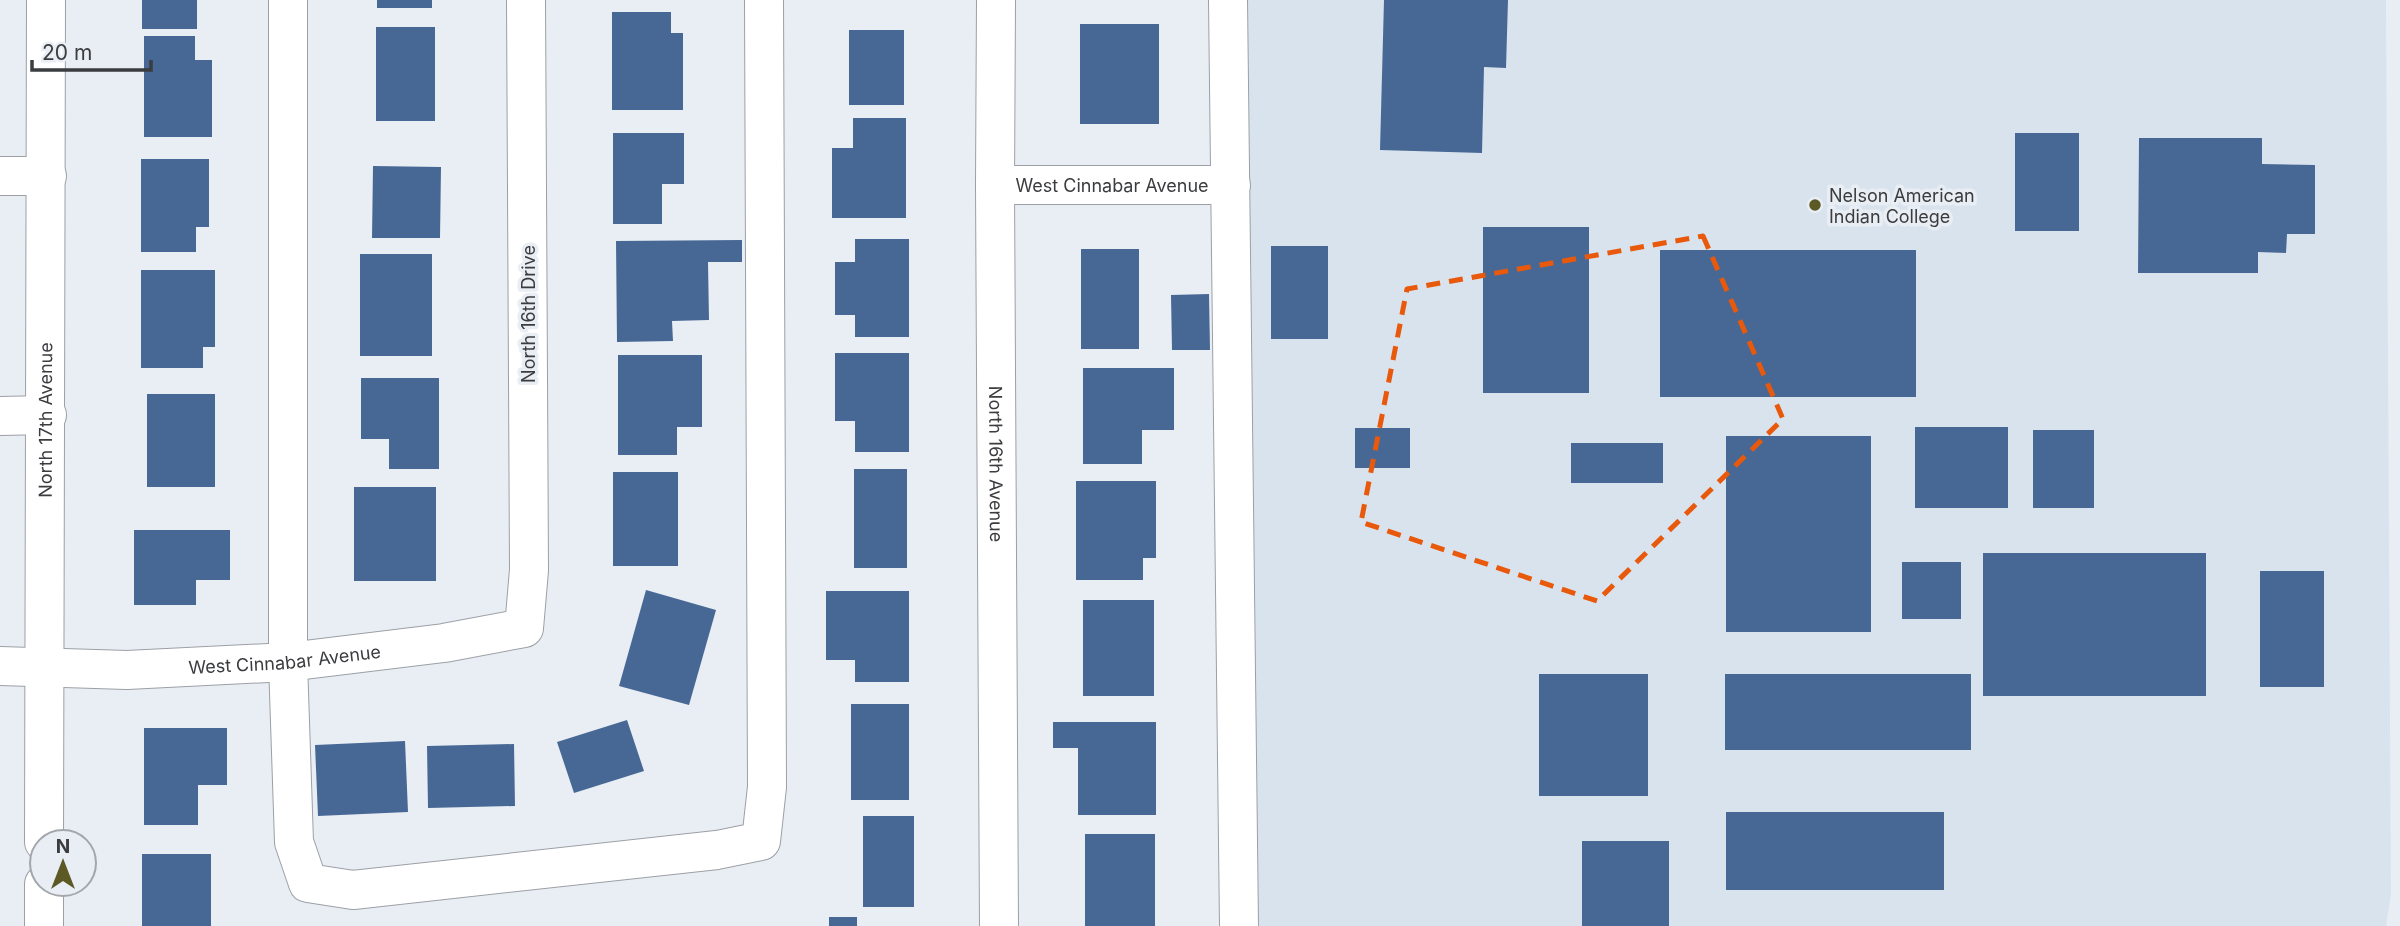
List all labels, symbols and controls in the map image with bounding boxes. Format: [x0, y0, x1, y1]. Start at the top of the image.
scale bar [32, 28, 150, 72]
text: 20 m [42, 40, 92, 65]
street label: West Cinnabar Avenue [1015, 175, 1209, 196]
place label: Nelson American Indian College [1829, 185, 1975, 227]
marker: Nelson American Indian College [1807, 197, 1823, 213]
street label: North 16th Drive [518, 245, 539, 383]
street label: North 17th Avenue [34, 342, 56, 498]
street label: North 16th Avenue [986, 386, 1007, 542]
street label: West Cinnabar Avenue [188, 640, 382, 677]
north arrow [28, 828, 98, 898]
text: N [56, 835, 70, 858]

